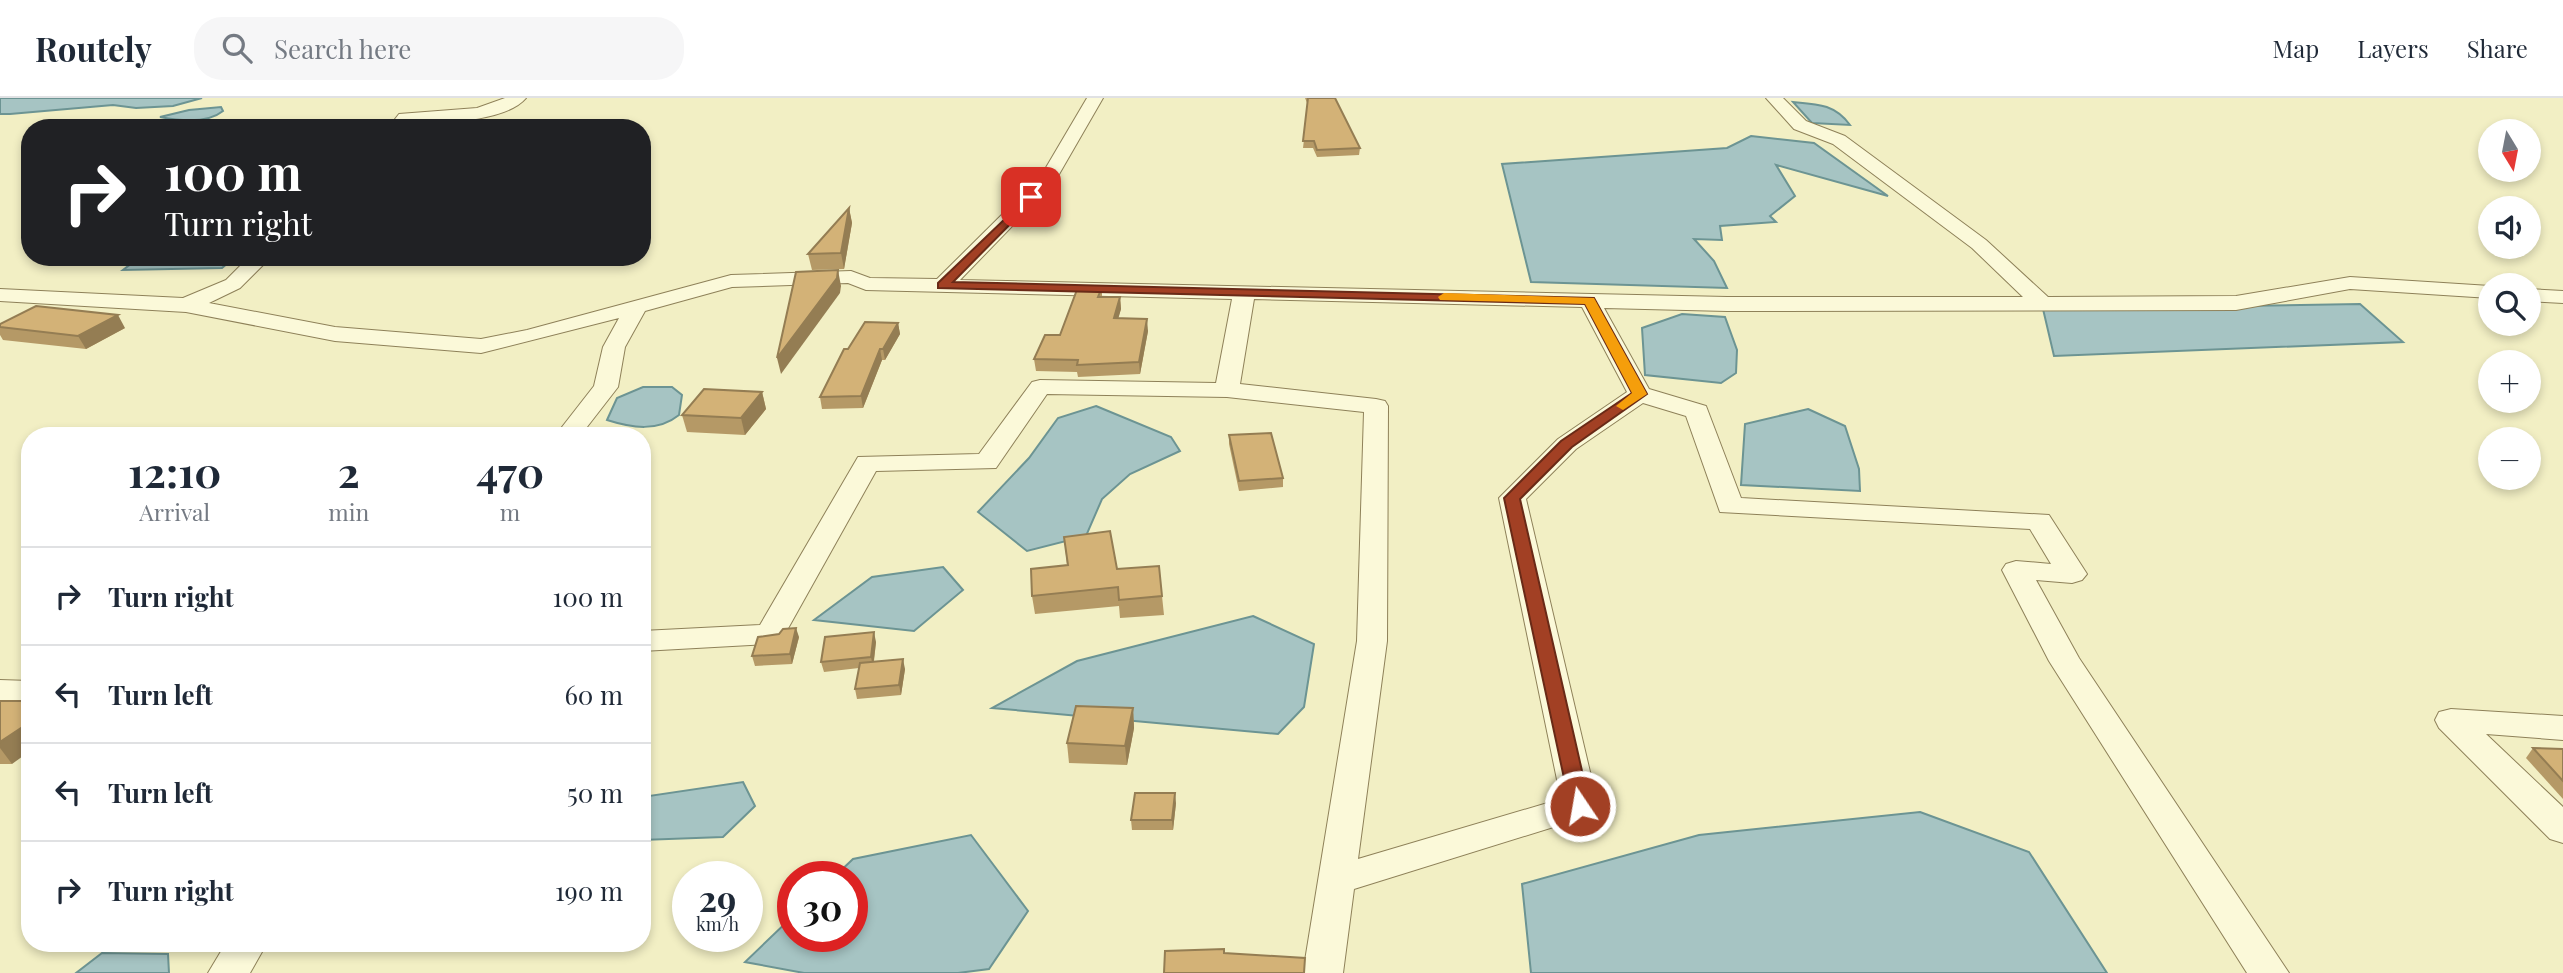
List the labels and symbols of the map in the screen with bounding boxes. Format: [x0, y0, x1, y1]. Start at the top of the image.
north arrow [2478, 119, 2541, 182]
pin [1001, 167, 1061, 227]
position arrow [1543, 769, 1617, 843]
speed limit sign: 30 [777, 861, 868, 952]

